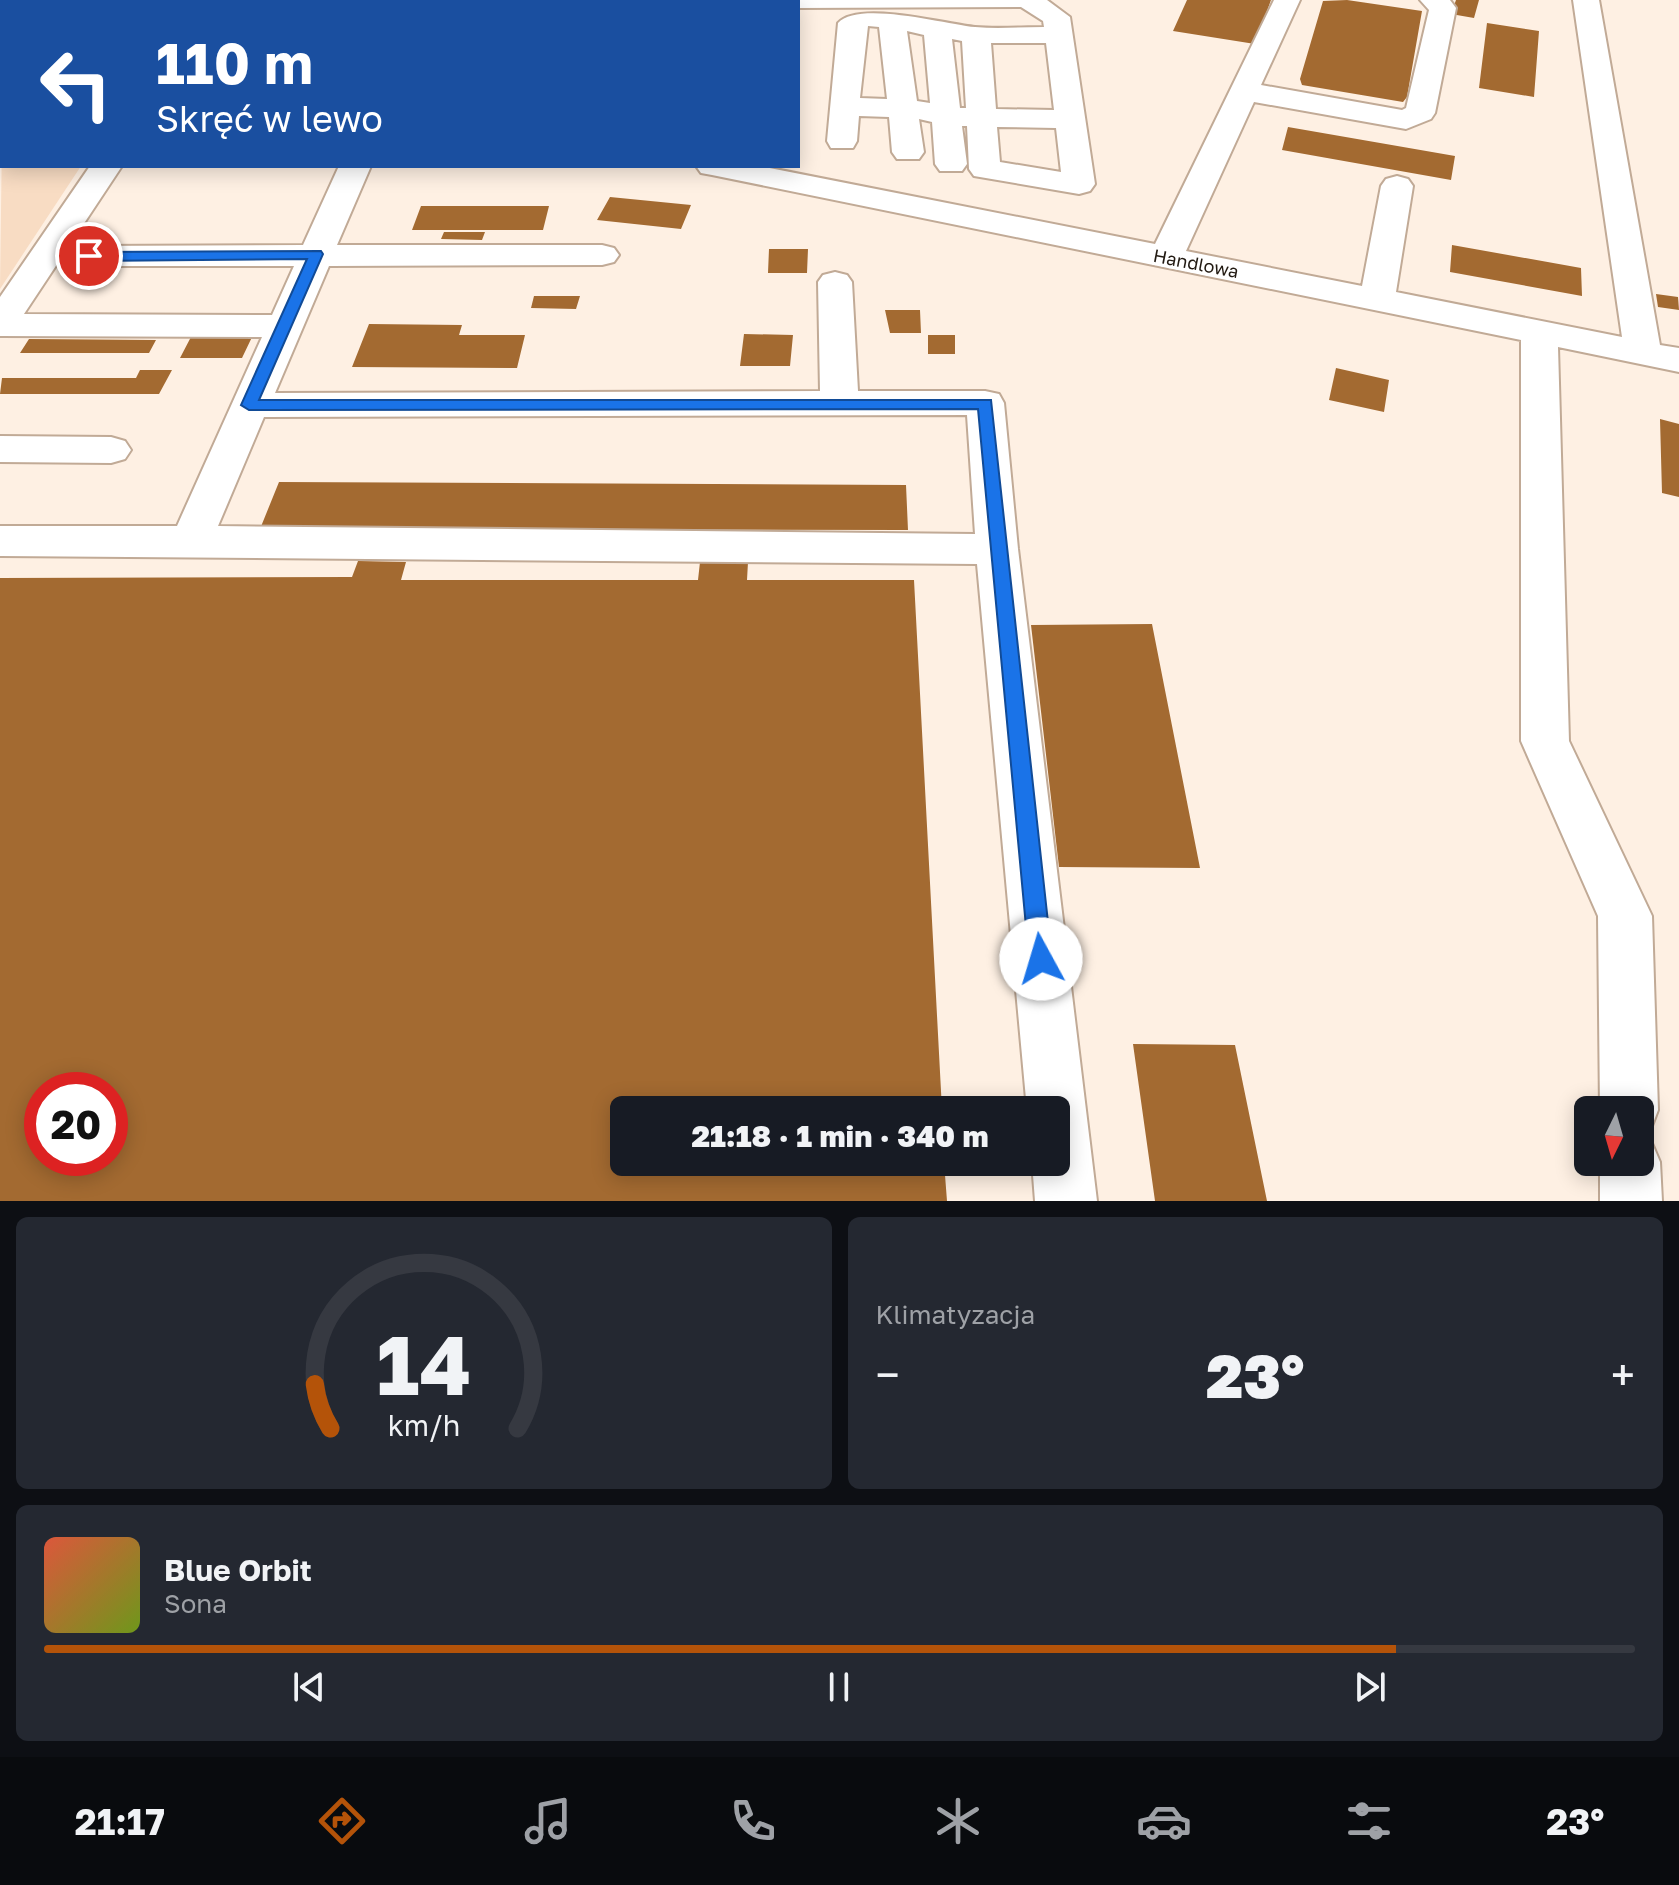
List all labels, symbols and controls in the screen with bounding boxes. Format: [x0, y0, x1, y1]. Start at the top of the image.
text: 110 m [156, 29, 313, 96]
icon: left [24, 32, 128, 136]
text: Skręć w lewo [156, 97, 383, 140]
pin [55, 222, 123, 290]
icon: arrive [67, 234, 111, 278]
street label: Handlowa [1151, 244, 1241, 282]
position arrow [999, 917, 1083, 1001]
speed limit sign: 20 [24, 1072, 128, 1176]
north arrow [1574, 1096, 1654, 1176]
map controls [1574, 1096, 1654, 1176]
text: 21:18 · 1 min · 340 m [691, 1118, 989, 1154]
text: Klimatyzacja [876, 1299, 1035, 1330]
text: 14 [376, 1313, 471, 1413]
text: 23° [1206, 1339, 1304, 1411]
text: − [876, 1348, 900, 1401]
text: + [1611, 1348, 1635, 1401]
text: km/h [387, 1408, 460, 1442]
text: Blue Orbit [164, 1552, 312, 1588]
text: Sona [164, 1588, 227, 1619]
icon: previous [287, 1665, 331, 1709]
icon: pause [817, 1665, 861, 1709]
icon: next [1348, 1665, 1392, 1709]
icon: directions [314, 1793, 370, 1849]
icon: music [520, 1793, 576, 1849]
icon: phone [725, 1793, 781, 1849]
icon: climate [930, 1793, 986, 1849]
icon: car [1136, 1793, 1192, 1849]
icon: filters [1341, 1793, 1397, 1849]
text: 21:17 [75, 1800, 165, 1843]
text: 23° [1546, 1800, 1604, 1843]

